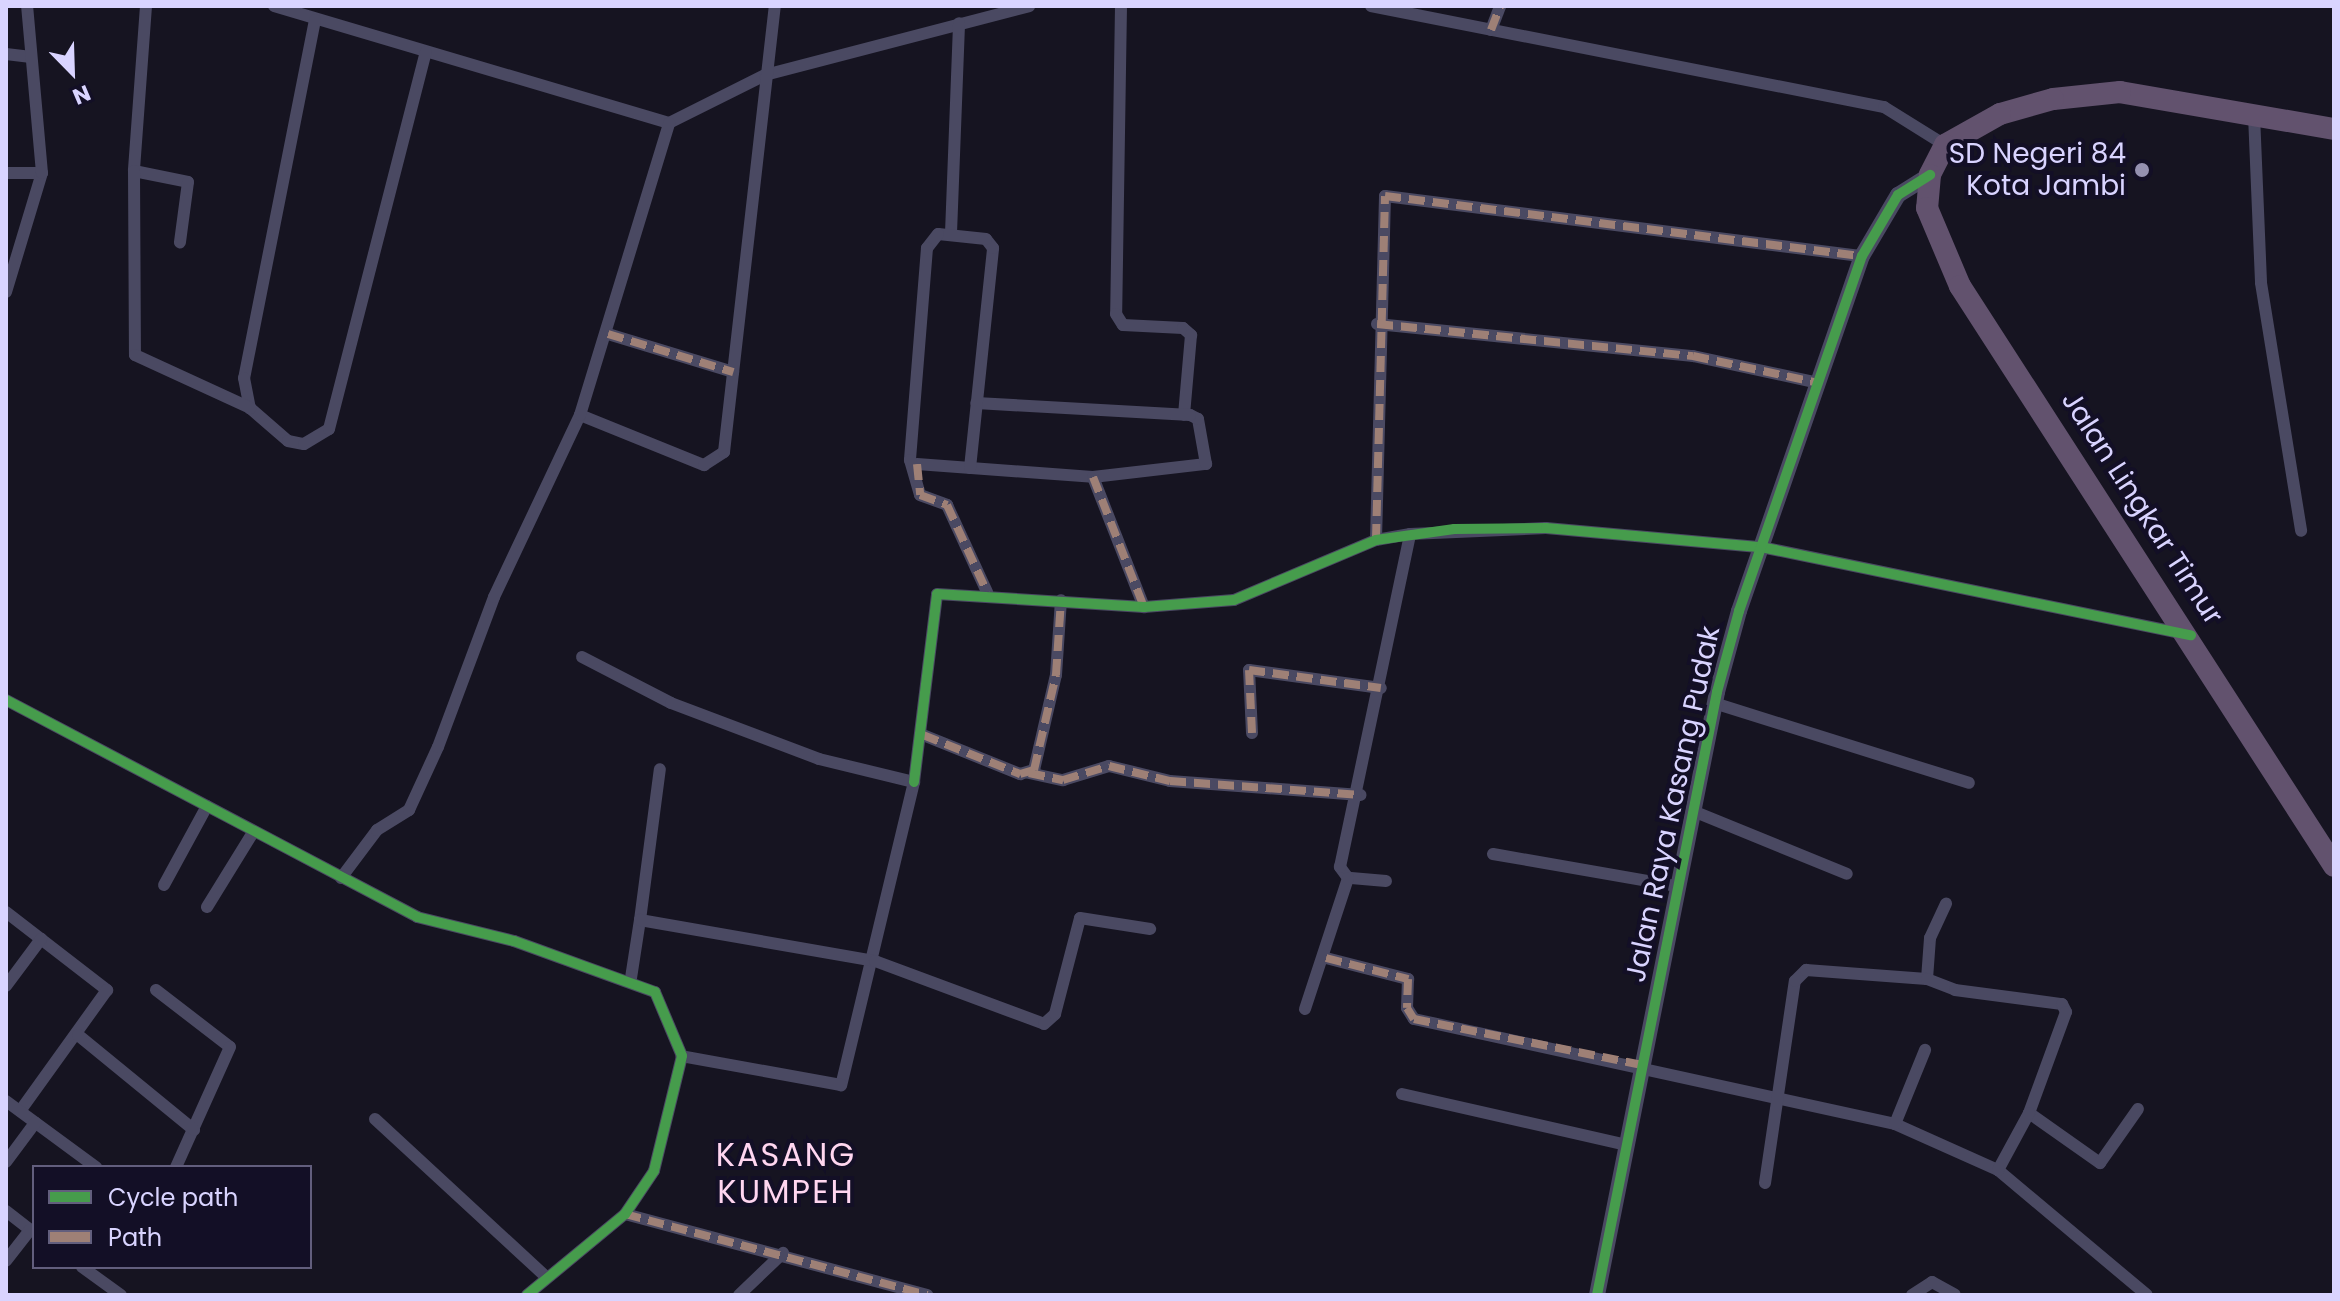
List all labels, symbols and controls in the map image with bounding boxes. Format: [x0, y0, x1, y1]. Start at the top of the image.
north arrow [32, 32, 112, 112]
text: N [68, 77, 95, 112]
place label: SD Negeri 84 Kota Jambi [1949, 137, 2126, 203]
marker: SD Negeri 84 Kota Jambi [2133, 161, 2151, 179]
street label: Jalan Lingkar Timur [2054, 385, 2230, 631]
street label: Jalan Raya Kasang Pudak [1619, 623, 1727, 985]
district label: KASANG KUMPEH [716, 1137, 856, 1212]
legend [32, 1165, 312, 1269]
text: Cycle path [108, 1181, 238, 1214]
text: Path [108, 1221, 162, 1254]

